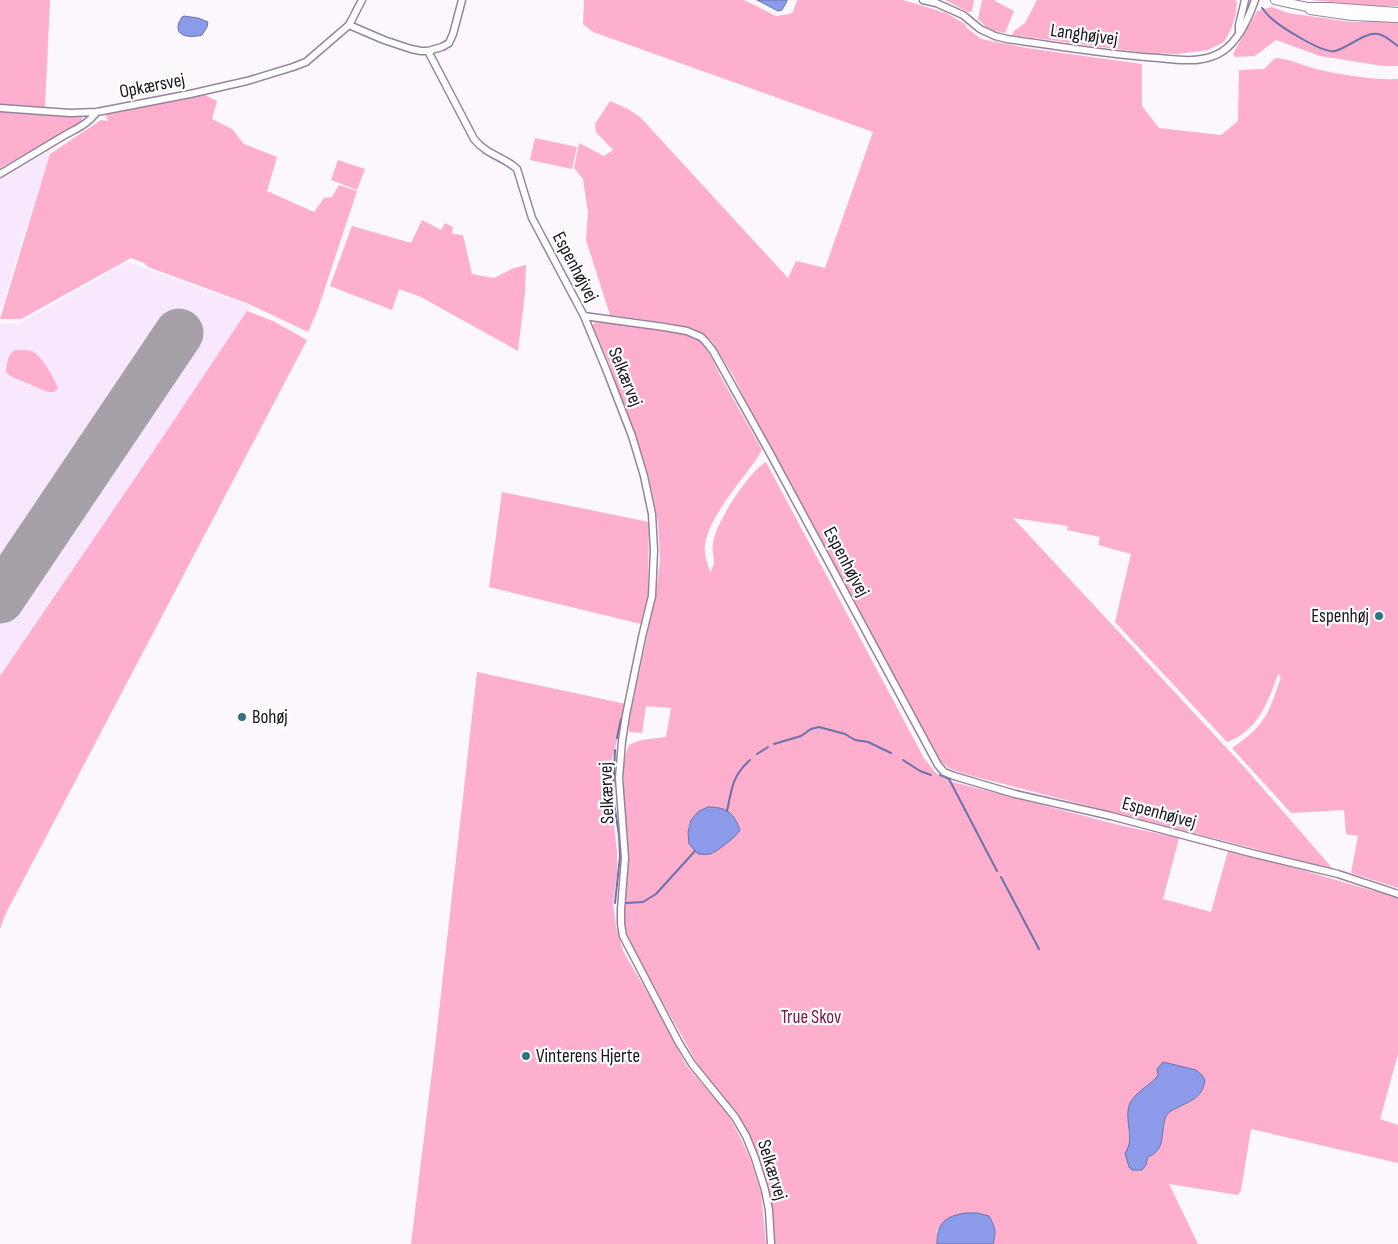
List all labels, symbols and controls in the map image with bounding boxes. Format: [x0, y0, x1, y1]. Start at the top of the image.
street label: Langhøjvej [1049, 19, 1119, 51]
street label: Opkærsvej [117, 68, 187, 104]
street label: Espenhøjvej [547, 228, 603, 306]
street label: Selkærvej [603, 344, 647, 410]
street label: Espenhøjvej [818, 523, 874, 601]
place label: Espenhøj [1311, 605, 1369, 628]
marker: Espenhøj [1373, 610, 1385, 622]
place label: Bohøj [252, 706, 288, 729]
marker: Bohøj [236, 711, 248, 723]
street label: Selkærvej [594, 762, 620, 824]
street label: Espenhøjvej [1119, 792, 1199, 834]
park label: True Skov [781, 1006, 841, 1029]
place label: Vinterens Hjerte [536, 1045, 640, 1068]
marker: Vinterens Hjerte [520, 1050, 532, 1062]
street label: Selkærvej [752, 1137, 792, 1203]

